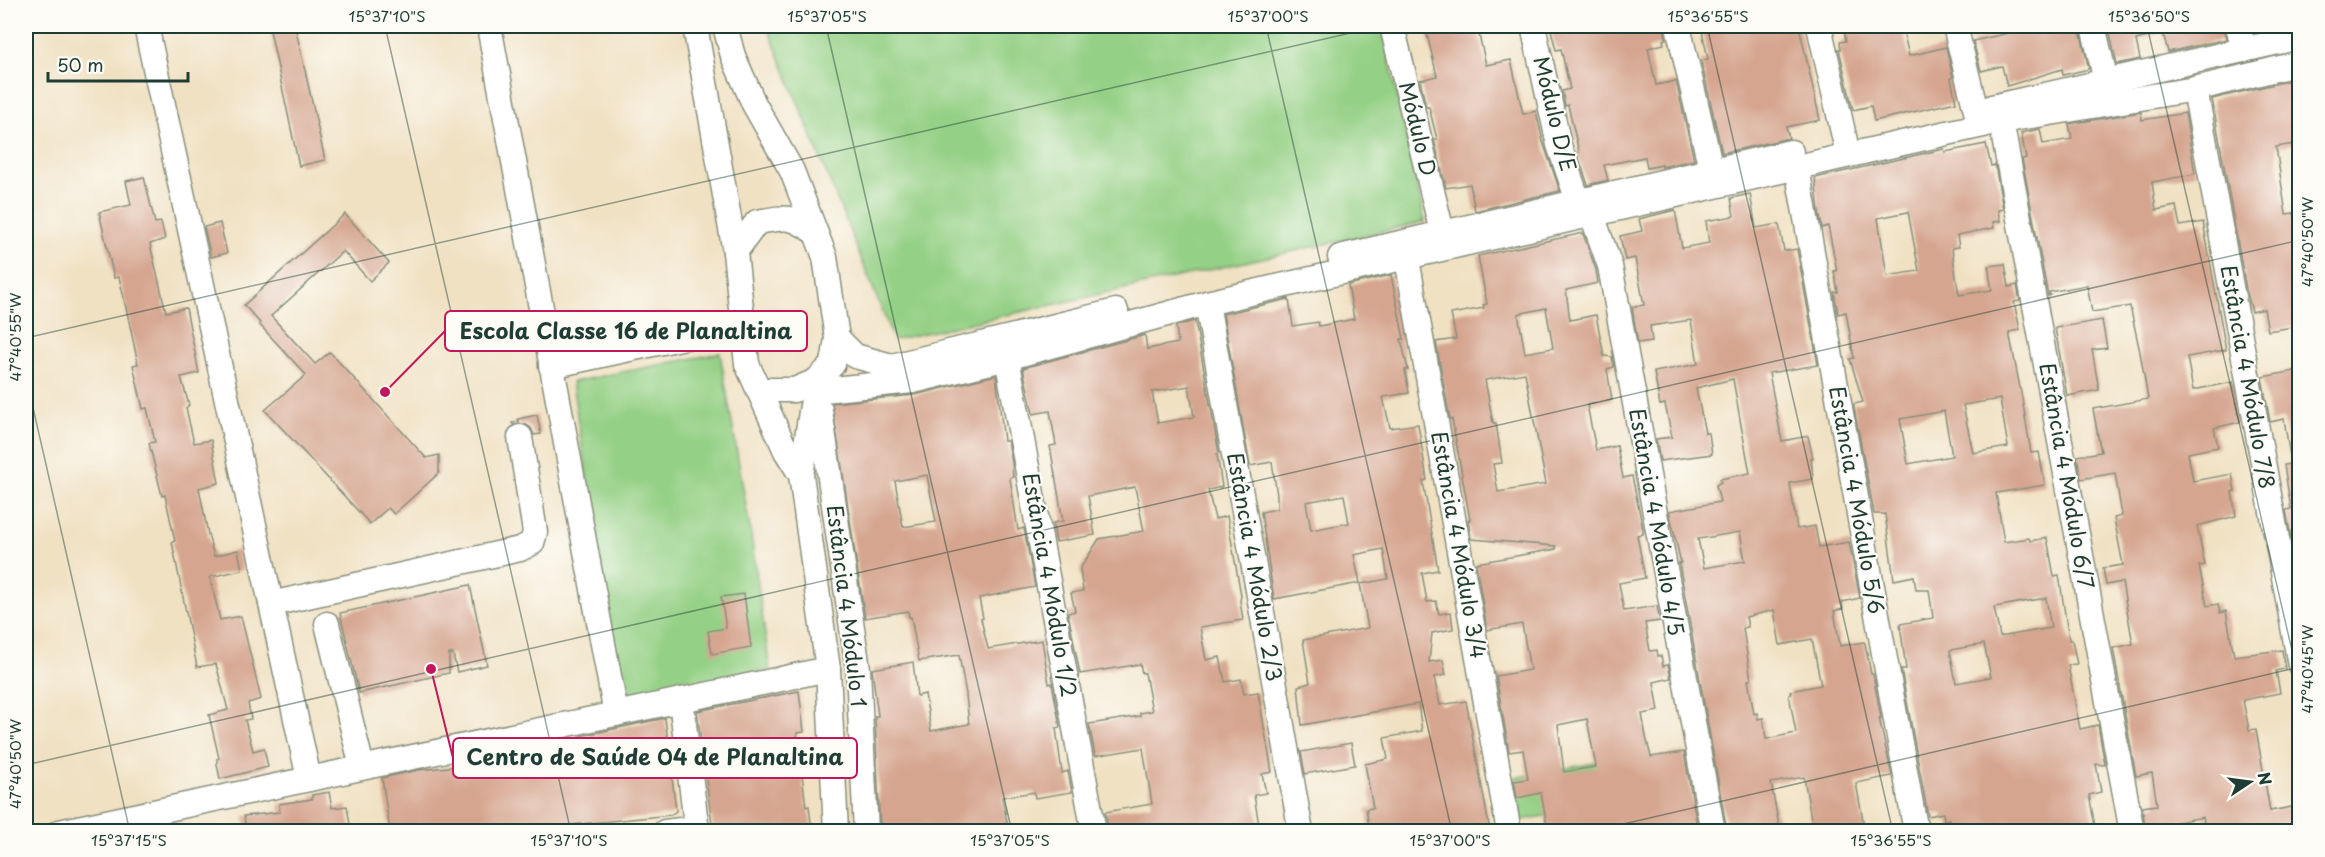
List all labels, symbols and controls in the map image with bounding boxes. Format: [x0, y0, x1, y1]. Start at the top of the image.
text: 15°37'10"S [349, 4, 426, 27]
text: 15°37'05"S [787, 4, 867, 27]
text: 15°37'00"S [1228, 4, 1309, 27]
text: 15°36'55"S [1668, 4, 1749, 27]
text: 15°36'50"S [2108, 4, 2190, 27]
scale bar [48, 45, 188, 83]
text: 50 m [57, 51, 104, 78]
street label: Módulo D/E [1526, 53, 1586, 175]
street label: Módulo D [1392, 78, 1446, 179]
text: 47°40'50"W [2295, 196, 2318, 287]
street label: Estância 4 Módulo 7/8 [2214, 262, 2284, 491]
text: 47°40'55"W [3, 292, 26, 382]
callout: Escola Classe 16 de Planaltina [445, 311, 807, 351]
text: Escola Classe 16 de Planaltina [460, 313, 793, 346]
street label: Estância 4 Módulo 6/7 [2032, 360, 2104, 591]
street label: Estância 4 Módulo 5/6 [1822, 383, 1894, 616]
street label: Estância 4 Módulo 4/5 [1622, 405, 1694, 638]
street label: Estância 4 Módulo 3/4 [1424, 429, 1496, 661]
street label: Estância 4 Módulo 2/3 [1220, 450, 1292, 684]
street label: Estância 4 Módulo 1/2 [1015, 470, 1086, 699]
street label: Estância 4 Módulo 1 [820, 503, 876, 709]
text: 47°40'45"W [2295, 624, 2318, 713]
text: 47°40'50"W [3, 718, 26, 809]
callout: Centro de Saúde 04 de Planaltina [453, 738, 857, 778]
text: Centro de Saúde 04 de Planaltina [466, 739, 844, 772]
north arrow [2220, 752, 2280, 812]
text: N [2252, 770, 2279, 787]
text: 15°37'15"S [91, 828, 167, 851]
text: 15°37'10"S [531, 828, 608, 851]
text: 15°37'05"S [970, 828, 1050, 851]
text: 15°37'00"S [1410, 828, 1491, 851]
text: 15°36'55"S [1851, 828, 1932, 851]

